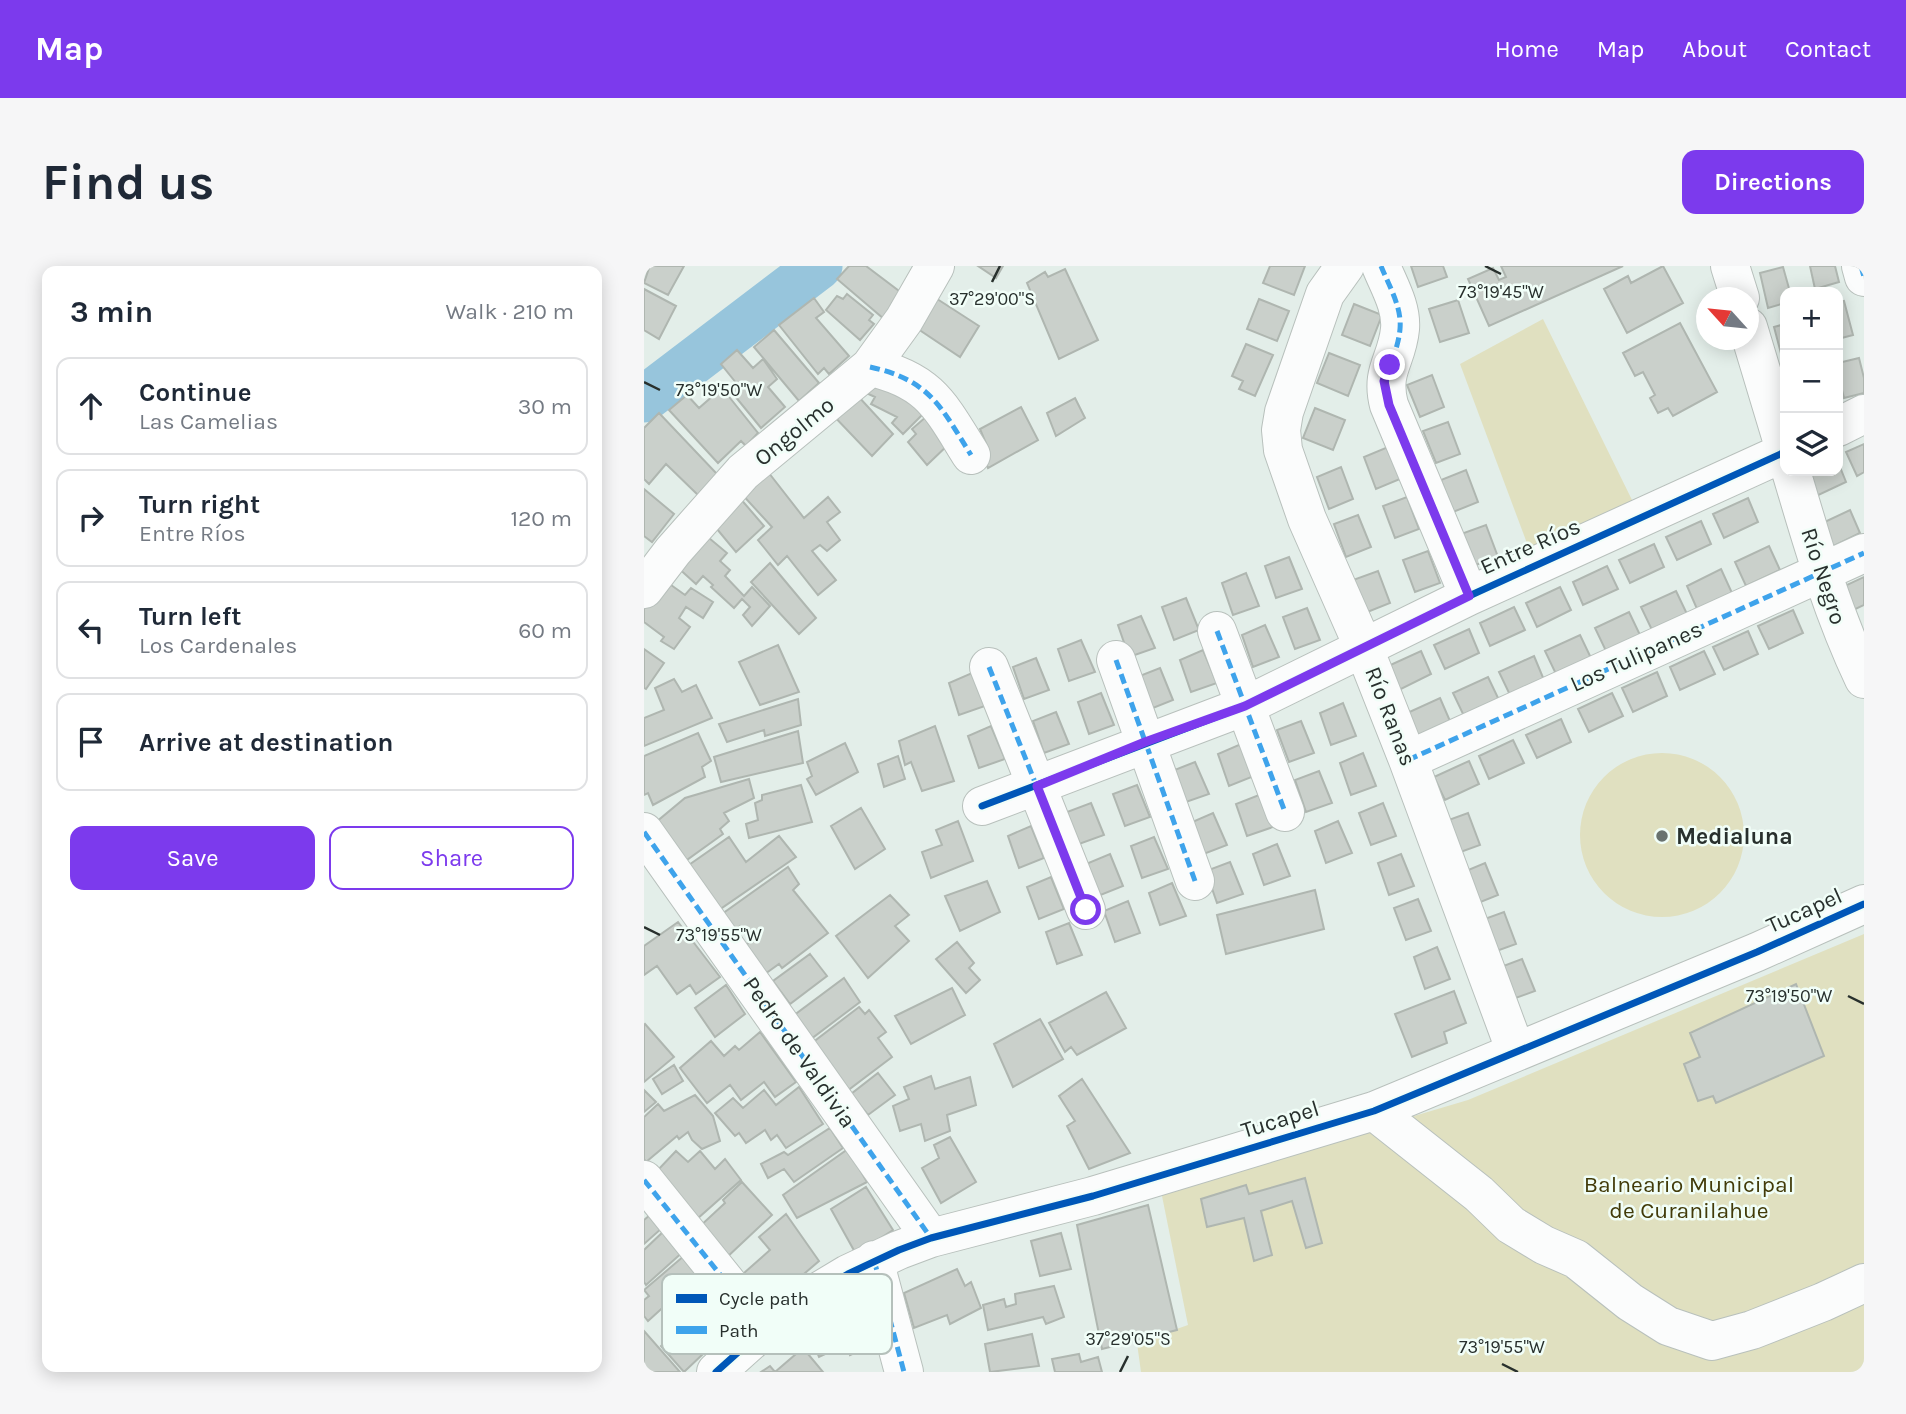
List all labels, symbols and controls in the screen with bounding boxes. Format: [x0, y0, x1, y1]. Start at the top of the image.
text: Map [35, 30, 103, 68]
text: Home [1495, 35, 1559, 63]
text: Map [1597, 35, 1644, 63]
text: About [1682, 35, 1747, 63]
text: Contact [1785, 35, 1871, 63]
button: Directions [1682, 150, 1864, 214]
text: Find us [42, 154, 214, 211]
text: 73°19'45"W [1458, 281, 1544, 303]
north arrow [1696, 287, 1759, 350]
map controls [1780, 287, 1843, 476]
button: + [1780, 287, 1843, 350]
text: 37°29'00"S [949, 288, 1035, 310]
text: 3 min [70, 294, 153, 330]
text: Walk · 210 m [446, 298, 574, 325]
route end [1374, 349, 1405, 380]
button: − [1780, 350, 1843, 413]
text: Continue [139, 377, 251, 408]
text: 73°19'50"W [676, 379, 762, 401]
icon: ahead [72, 387, 110, 425]
street label: Ongolmo [749, 391, 840, 472]
text: 30 m [518, 393, 572, 420]
text: Las Camelias [139, 408, 278, 435]
button: layers [1780, 413, 1843, 476]
text: Turn right [139, 489, 260, 520]
icon: right [72, 499, 110, 537]
text: 120 m [510, 505, 572, 532]
street label: Entre Ríos [1476, 512, 1584, 580]
text: Entre Ríos [139, 520, 246, 547]
street label: Río Negro [1795, 524, 1852, 628]
text: Turn left [139, 601, 241, 632]
icon: left [72, 611, 110, 649]
street label: Los Tulipanes [1566, 615, 1707, 698]
text: 60 m [518, 617, 572, 644]
text: Los Cardenales [139, 632, 297, 659]
street label: Río Ranas [1359, 663, 1422, 770]
icon: arrive [72, 723, 110, 761]
text: Arrive at destination [139, 727, 393, 758]
place label: Medialuna [1676, 823, 1793, 850]
button: Save [70, 826, 315, 890]
button: Share [329, 826, 574, 890]
marker: Medialuna [1654, 828, 1670, 844]
street label: Tucapel [1762, 882, 1846, 939]
route start [1070, 894, 1101, 925]
text: 73°19'55"W [676, 924, 762, 946]
street label: Pedro de Valdivia [737, 972, 862, 1133]
text: 73°19'50"W [1746, 985, 1832, 1007]
street label: Tucapel [1238, 1095, 1322, 1144]
park label: Balneario Municipal de Curanilahue [1584, 1171, 1794, 1224]
legend [662, 1274, 892, 1354]
text: Cycle path [719, 1288, 809, 1310]
text: Path [719, 1320, 759, 1342]
text: 37°29'05"S [1085, 1328, 1171, 1350]
text: 73°19'55"W [1459, 1336, 1545, 1358]

